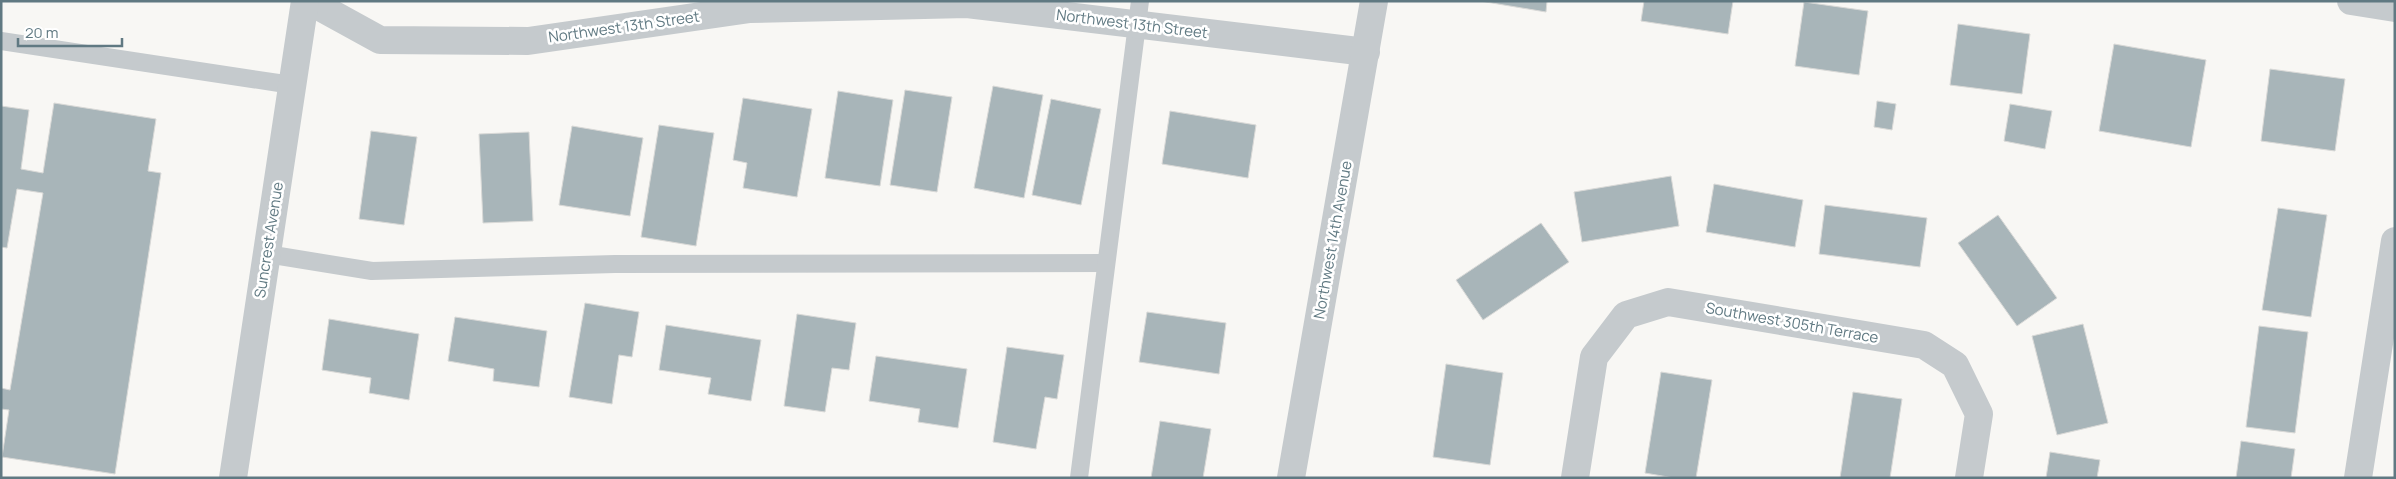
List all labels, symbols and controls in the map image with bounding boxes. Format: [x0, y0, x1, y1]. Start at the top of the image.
street label: Northwest 13th Street [1055, 4, 1209, 43]
street label: Northwest 13th Street [547, 5, 701, 48]
scale bar [18, 15, 121, 47]
text: 20 m [25, 22, 58, 43]
street label: Northwest 14th Avenue [1308, 159, 1357, 321]
street label: Suncrest Avenue [249, 180, 288, 300]
street label: Southwest 305th Terrace [1704, 297, 1880, 348]

